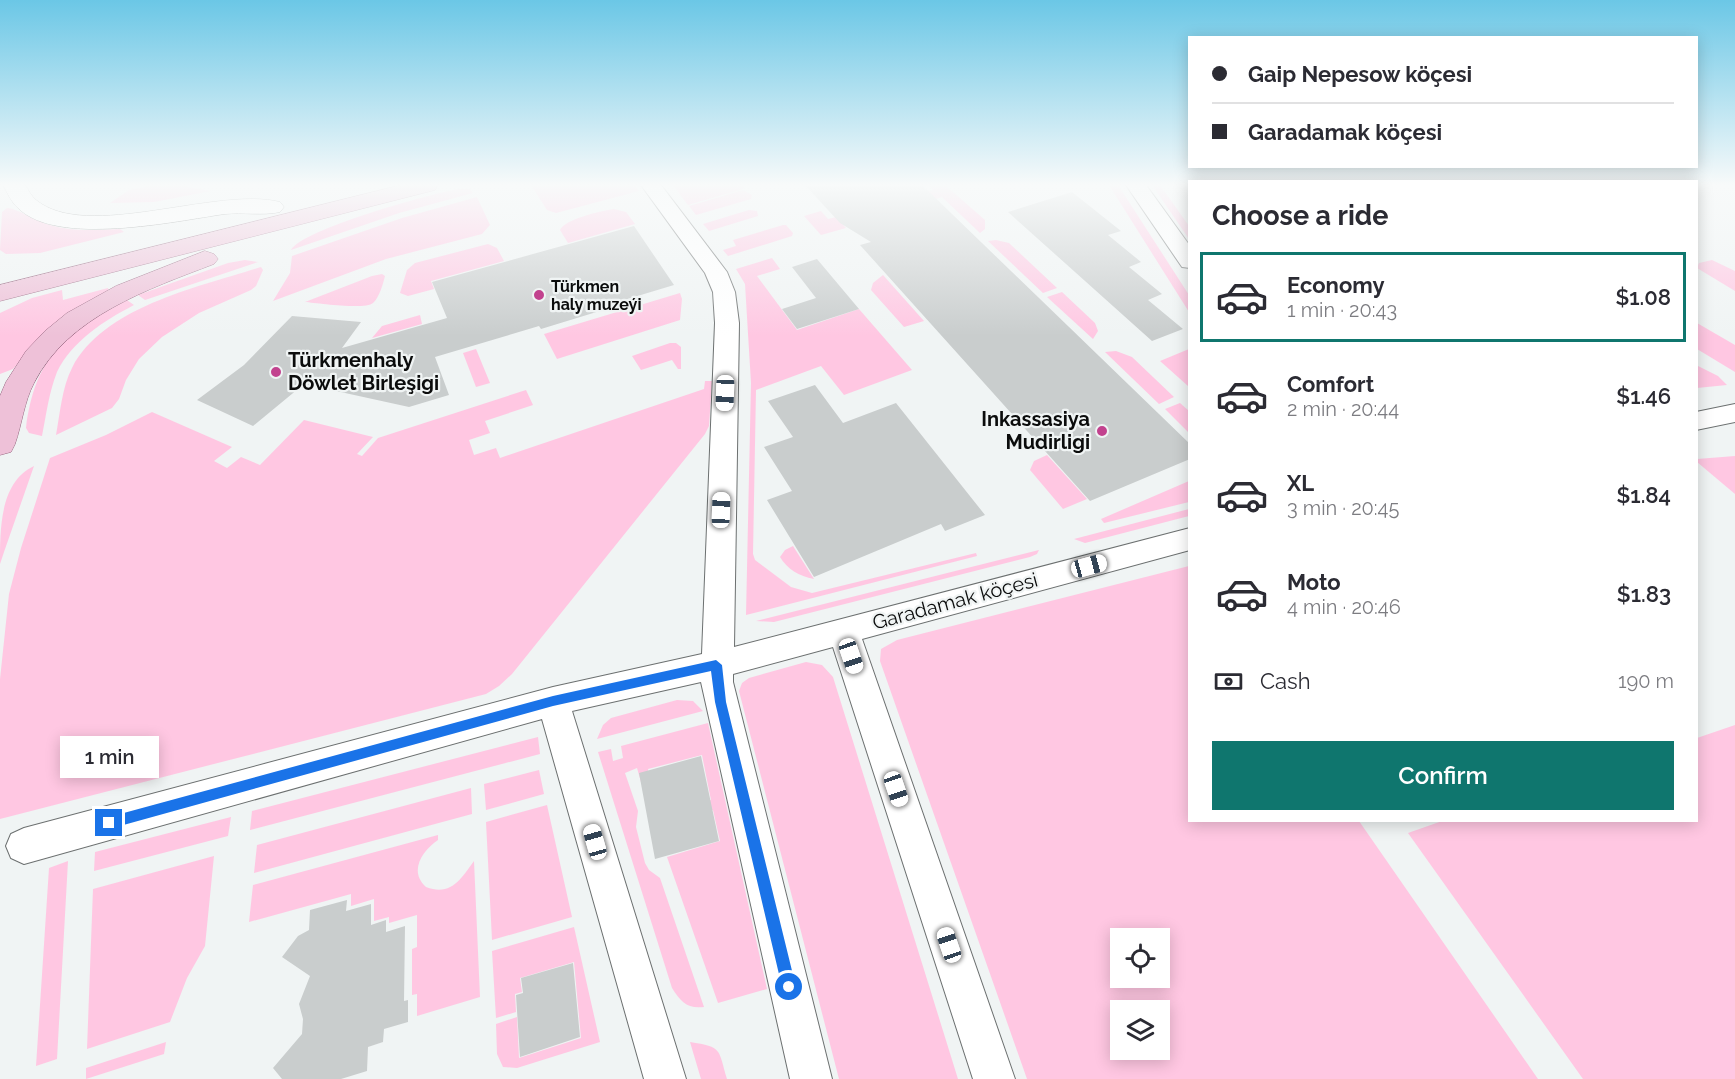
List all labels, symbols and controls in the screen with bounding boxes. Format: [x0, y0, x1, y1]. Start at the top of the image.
text: Gaip Nepesow köçesi [1248, 61, 1472, 87]
text: Garadamak köçesi [1248, 119, 1442, 145]
text: Choose a ride [1212, 200, 1388, 231]
icon: car [1215, 270, 1269, 324]
text: Economy [1287, 272, 1385, 298]
place label: Türkmen haly muzeýi [551, 277, 641, 314]
text: $1.08 [1615, 284, 1671, 310]
marker: Türkmen haly muzeýi [532, 288, 546, 302]
text: 1 min · 20:43 [1287, 298, 1397, 322]
place label: Türkmenhaly Döwlet Birleşigi [288, 348, 439, 395]
marker: Türkmenhaly Döwlet Birleşigi [269, 365, 283, 379]
icon: car [1215, 369, 1269, 423]
text: Comfort [1287, 371, 1374, 397]
car [715, 375, 735, 411]
text: $1.46 [1616, 383, 1671, 409]
text: 2 min · 20:44 [1287, 397, 1399, 421]
place label: Inkassasiya Mudirligi [981, 407, 1090, 454]
marker: Inkassasiya Mudirligi [1095, 424, 1109, 438]
icon: car [1215, 468, 1269, 522]
text: XL [1287, 470, 1314, 496]
text: $1.84 [1617, 482, 1671, 508]
car [711, 492, 731, 528]
text: 3 min · 20:45 [1287, 496, 1399, 520]
car [1069, 553, 1109, 579]
street label: Garadamak köçesi [870, 567, 1040, 635]
icon: car [1215, 567, 1269, 621]
text: Moto [1287, 569, 1341, 595]
text: $1.83 [1617, 581, 1671, 607]
text: 4 min · 20:46 [1287, 595, 1401, 619]
car [837, 636, 865, 676]
icon: cash [1212, 665, 1245, 698]
text: Cash [1260, 668, 1311, 694]
text: 190 m [1618, 669, 1674, 693]
callout: 1 min [60, 736, 158, 778]
button: Confirm [1212, 741, 1674, 810]
text: 1 min [85, 745, 134, 769]
car [882, 769, 910, 809]
route end [95, 809, 122, 836]
car [581, 822, 609, 862]
car [935, 925, 963, 965]
map controls [1110, 928, 1170, 1060]
button: locate [1110, 928, 1170, 988]
route start [775, 973, 802, 1000]
button: layers [1110, 1000, 1170, 1060]

